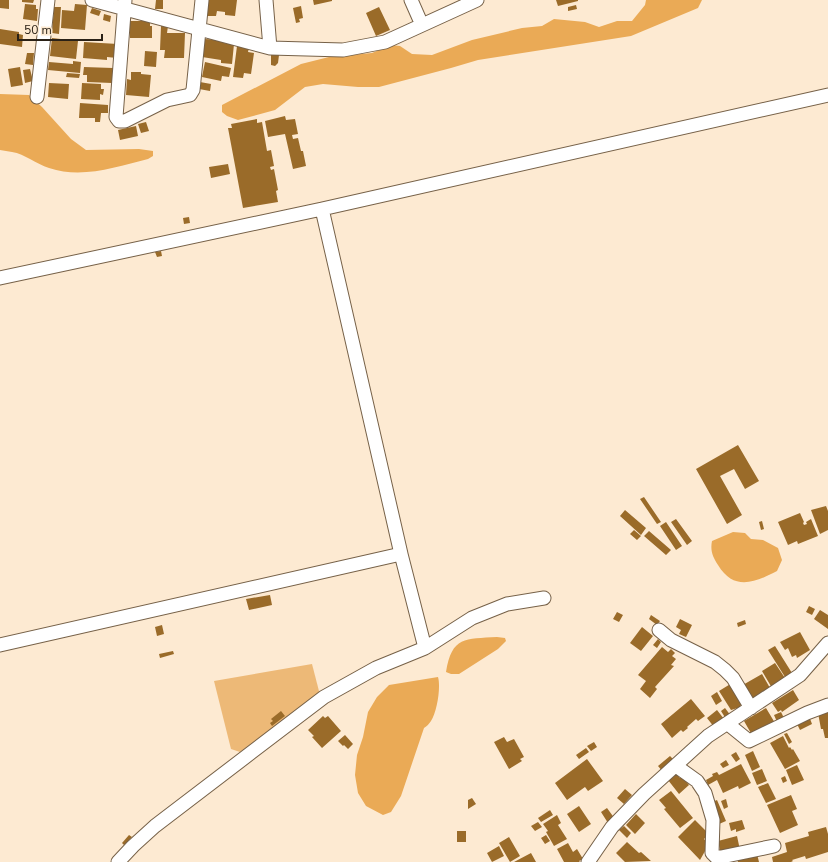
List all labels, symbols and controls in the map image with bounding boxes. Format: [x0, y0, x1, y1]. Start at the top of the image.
scale bar [18, 16, 102, 42]
text: 50 m [24, 22, 52, 38]

